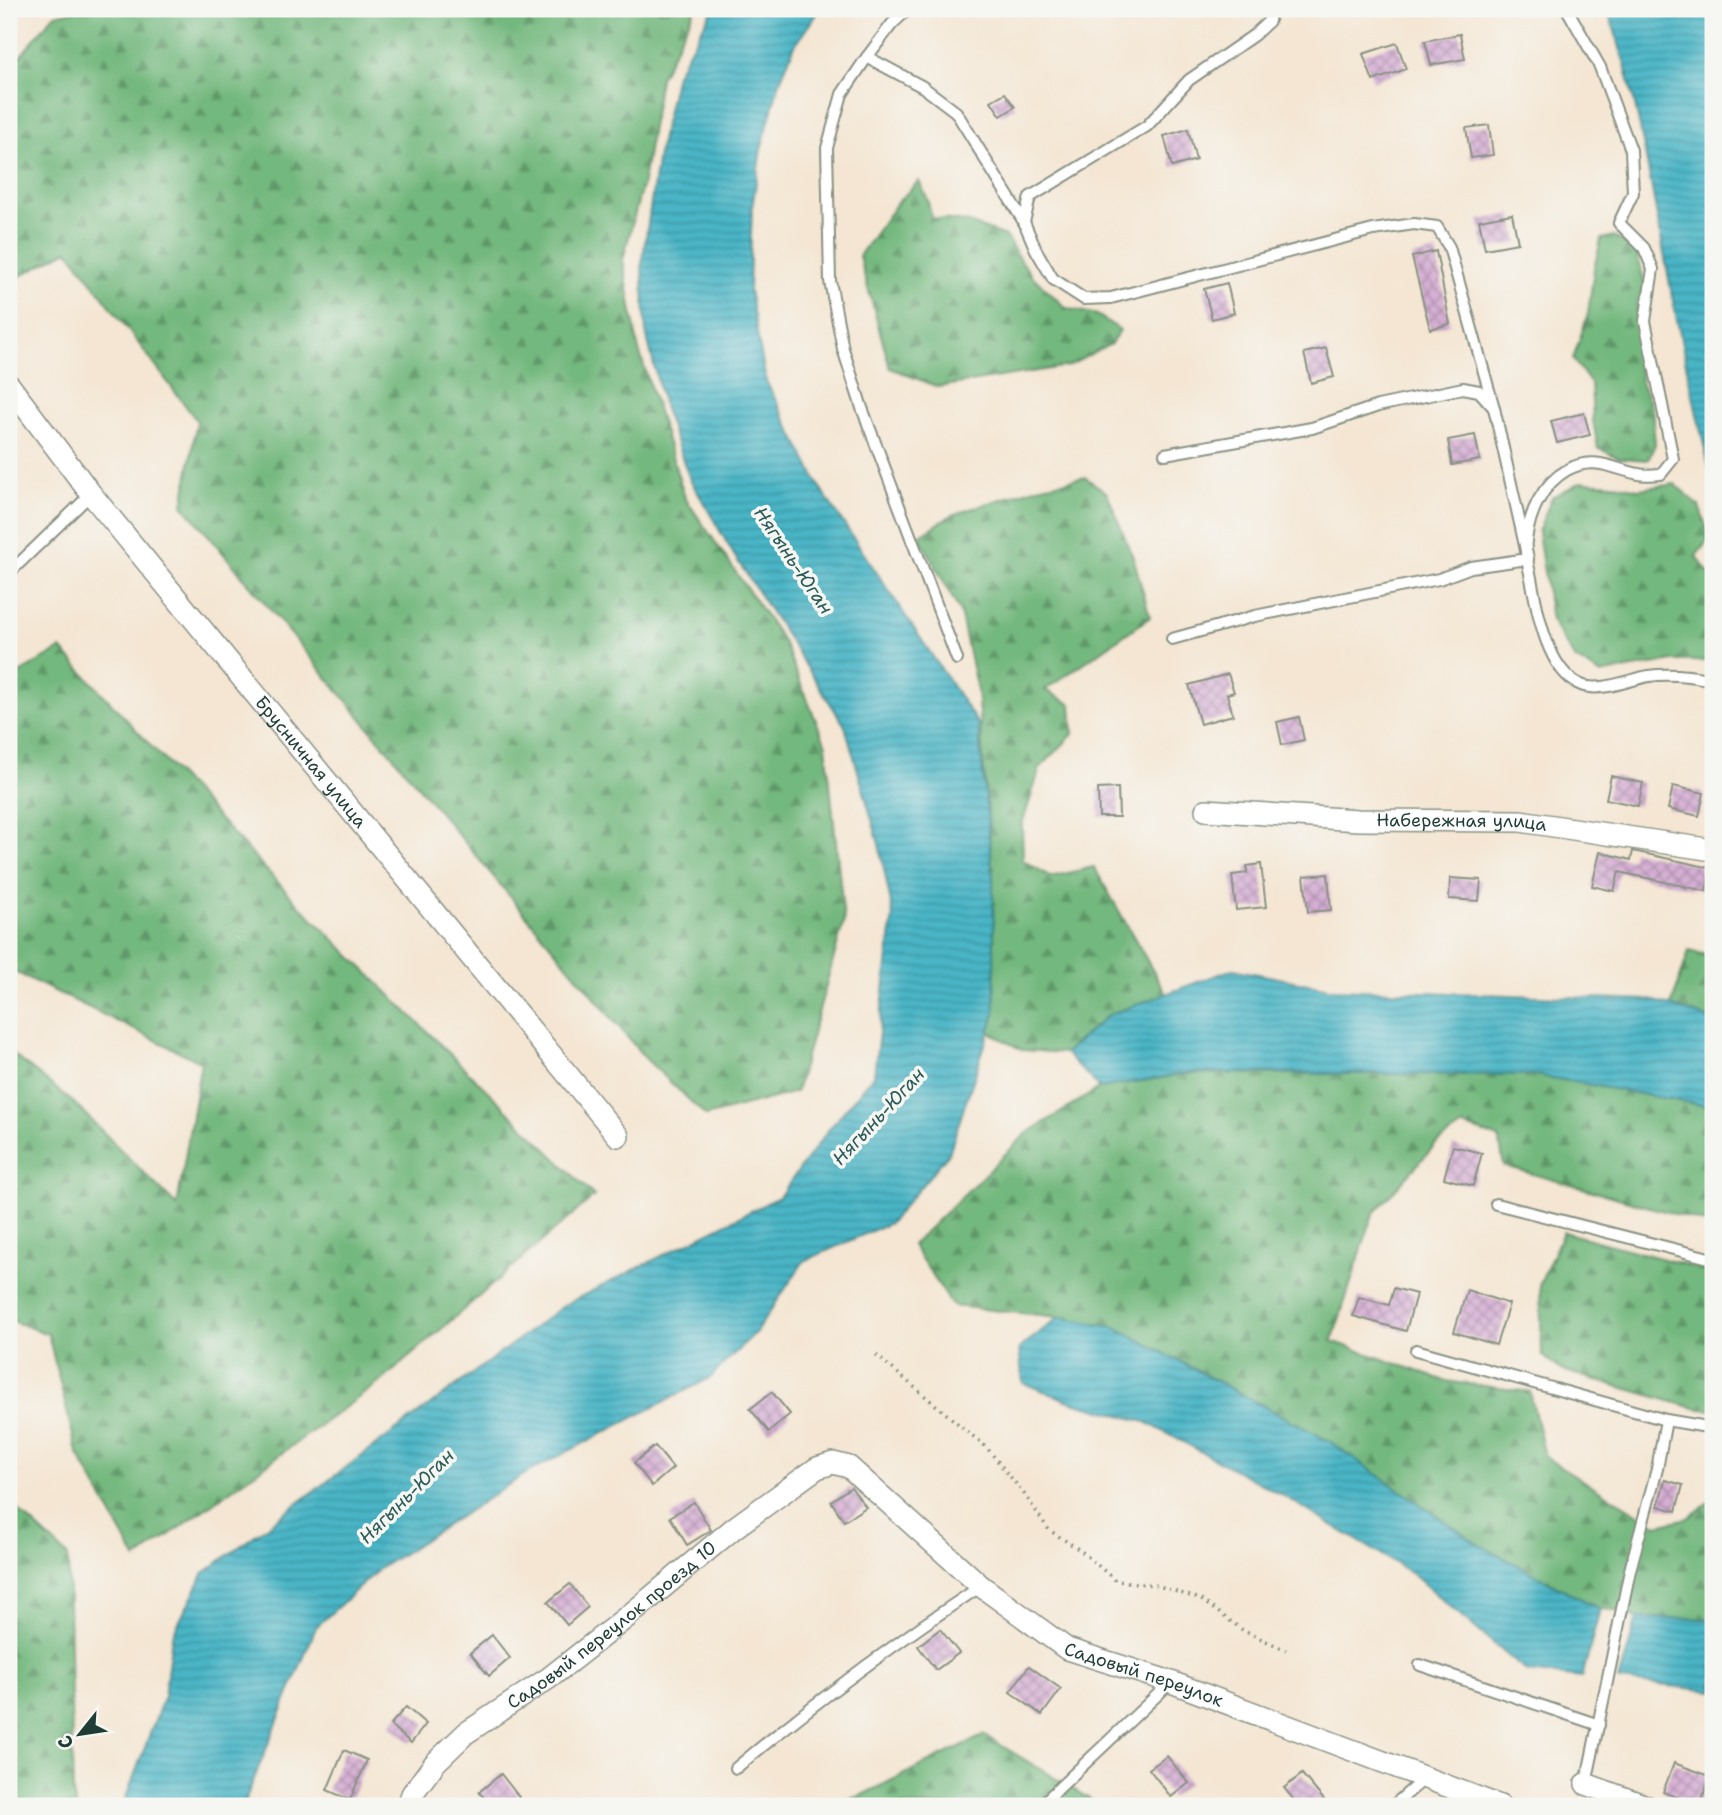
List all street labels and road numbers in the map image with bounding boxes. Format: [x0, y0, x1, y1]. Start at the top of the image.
street label: Брусничная улица [250, 691, 372, 833]
street label: Набережная улица [1376, 808, 1549, 837]
street label: Садовый переулок проезд 10 [502, 1536, 722, 1714]
street label: Садовый переулок [1061, 1637, 1227, 1713]

